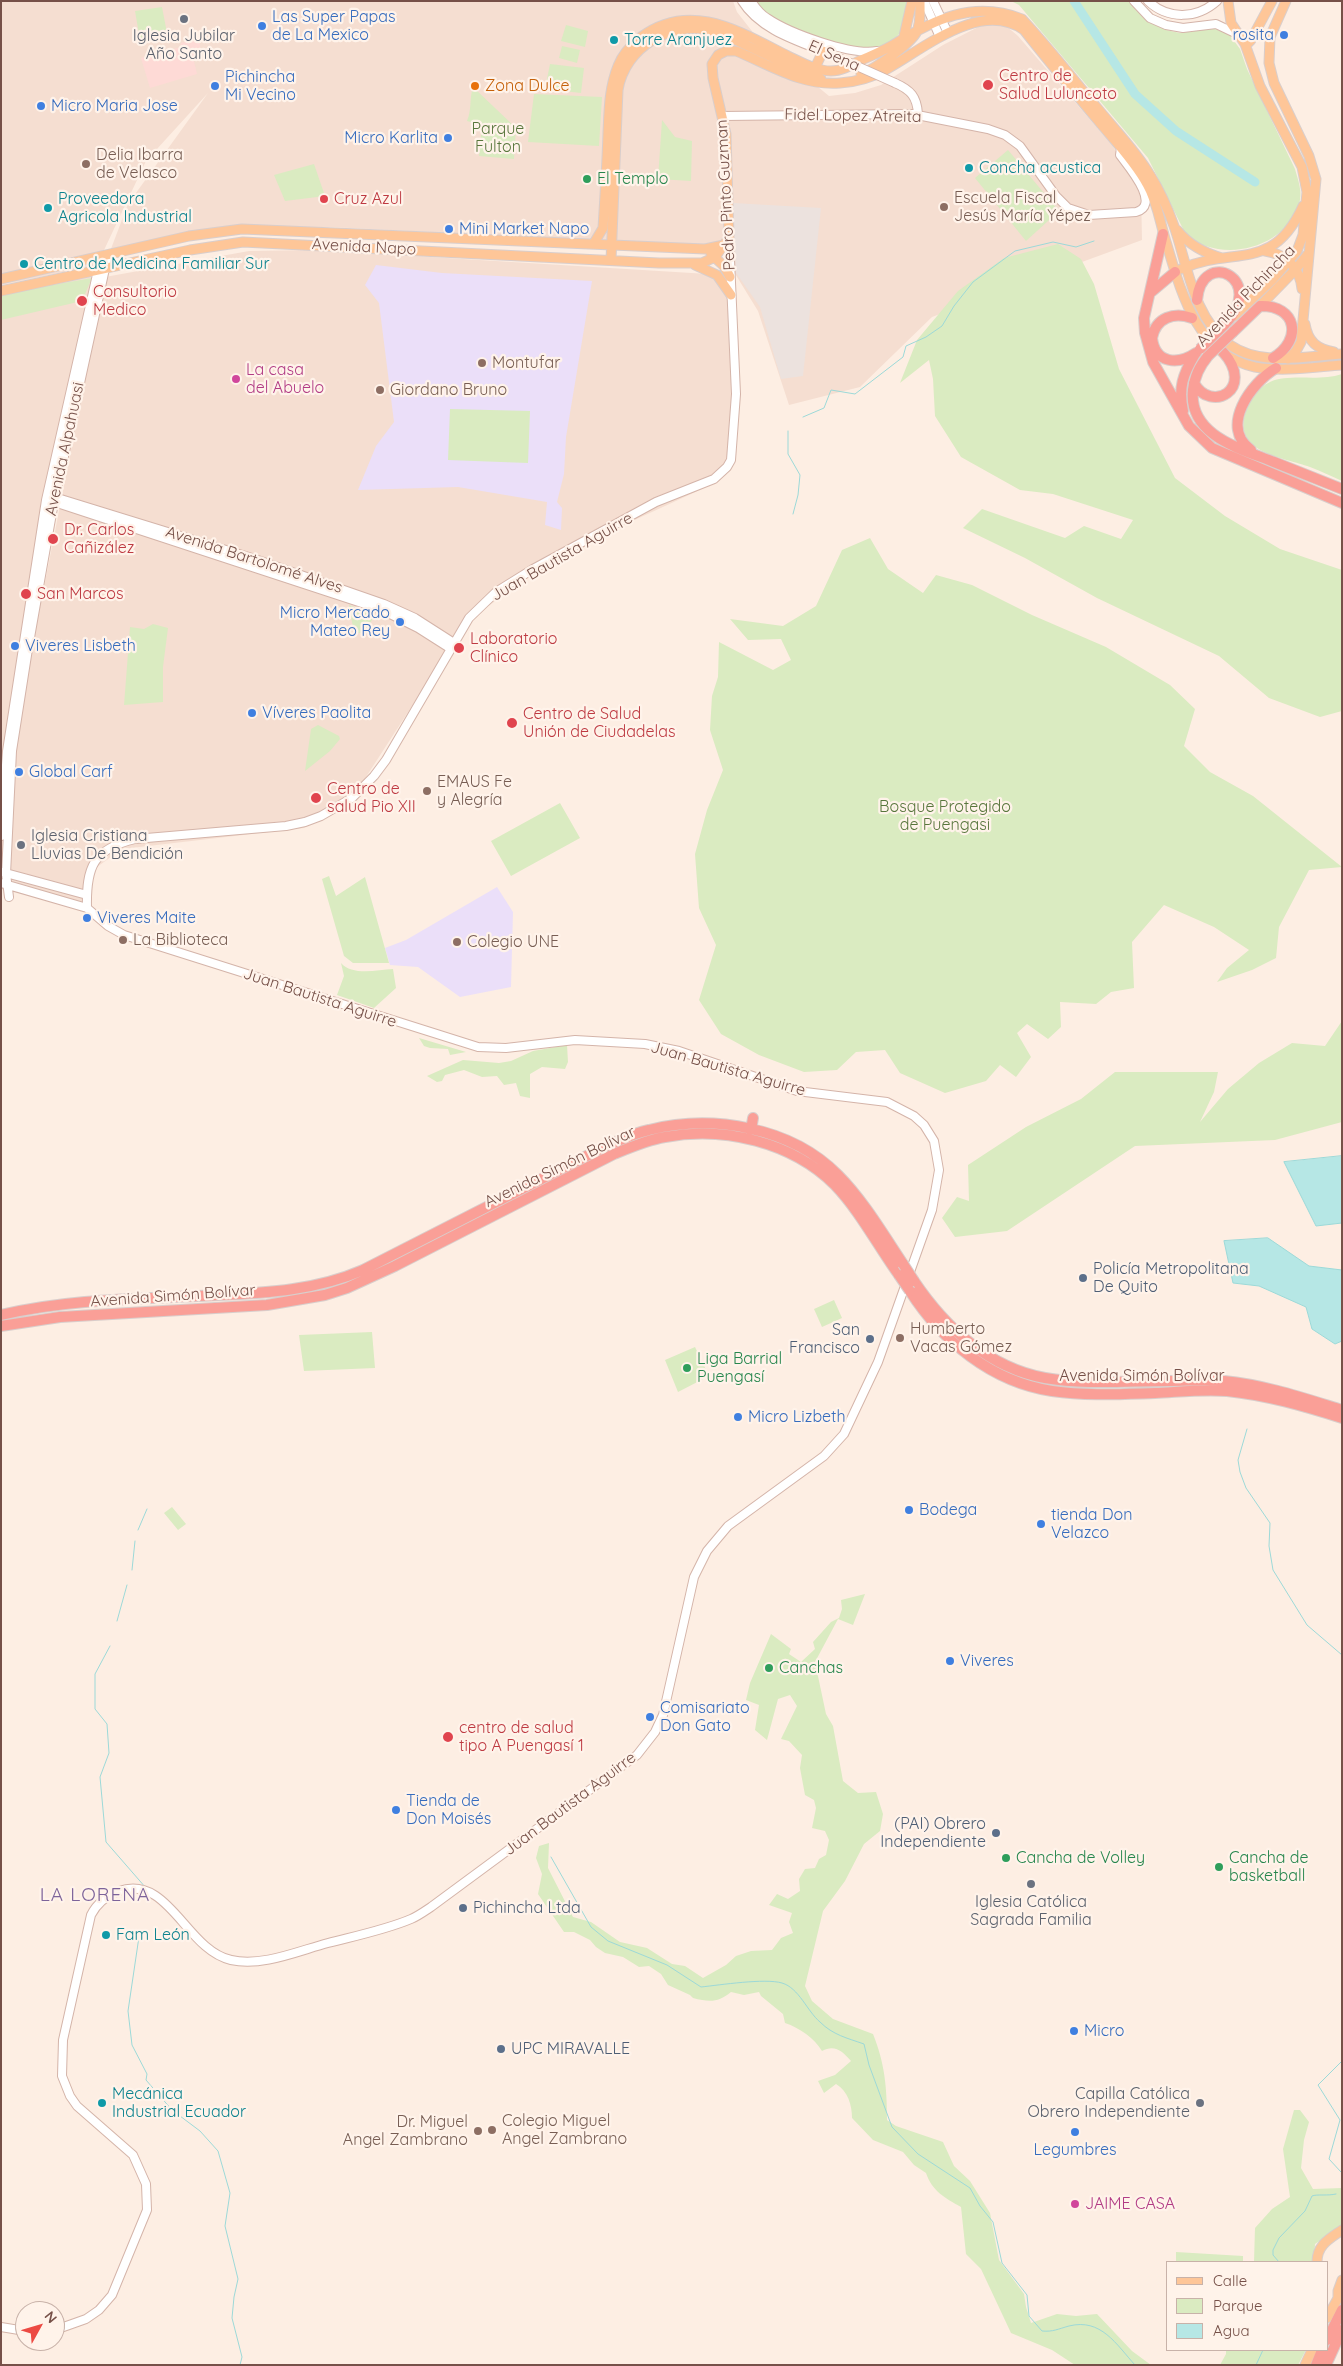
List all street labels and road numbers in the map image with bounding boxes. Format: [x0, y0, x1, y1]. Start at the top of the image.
street label: El Sena [805, 36, 863, 76]
street label: Fidel Lopez Atreita [784, 105, 922, 127]
street label: Pedro Pinto Guzman [712, 119, 740, 271]
street label: Avenida Napo [311, 235, 417, 259]
street label: Avenida Pichincha [1193, 241, 1299, 351]
street label: Avenida Alpahuasi [41, 380, 89, 518]
street label: Juan Bautista Aguirre [488, 509, 636, 605]
street label: Avenida Bartolomé Alves [163, 522, 345, 598]
street label: Juan Bautista Aguirre [241, 964, 399, 1032]
street label: Juan Bautista Aguirre [648, 1038, 808, 1100]
street label: Avenida Simón Bolívar [481, 1122, 639, 1212]
street label: Avenida Simón Bolívar [90, 1281, 256, 1311]
street label: Avenida Simón Bolívar [1059, 1366, 1225, 1386]
street label: Juan Bautista Aguirre [500, 1748, 640, 1860]

